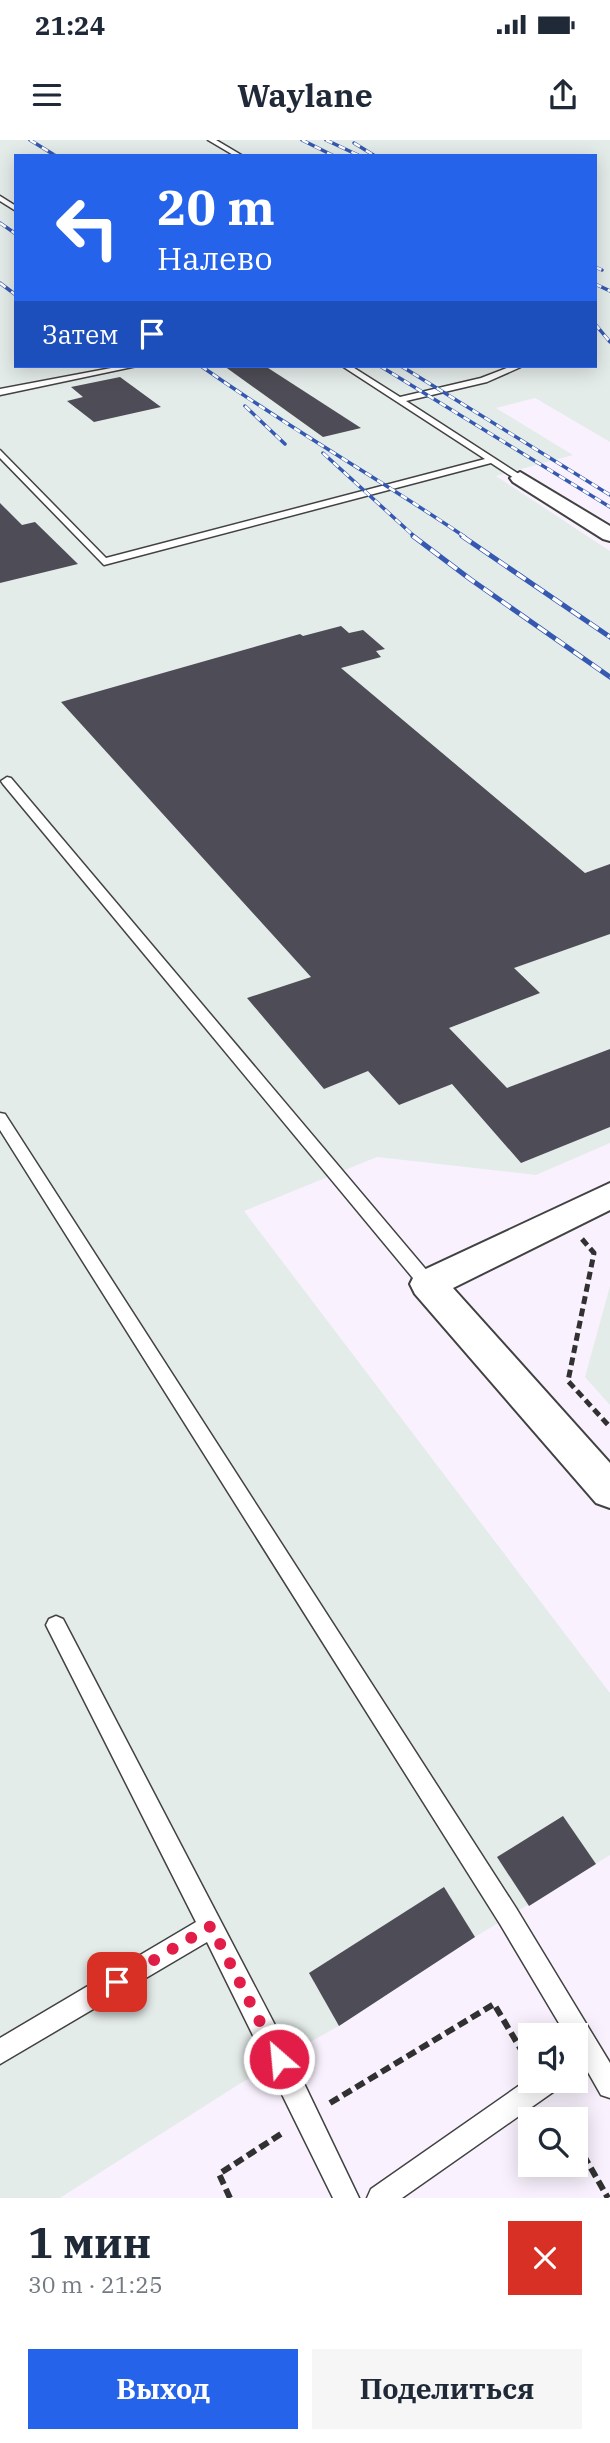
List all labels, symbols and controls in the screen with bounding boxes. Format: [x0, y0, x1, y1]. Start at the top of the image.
text: 21:24 [35, 8, 105, 42]
text: Waylane [237, 74, 373, 116]
icon: menu [28, 76, 66, 114]
icon: share [544, 76, 582, 114]
text: 20 m [157, 175, 275, 238]
icon: left [42, 182, 133, 273]
text: Налево [157, 237, 273, 279]
icon: arrive [133, 315, 171, 353]
text: Затем [42, 317, 119, 351]
pin [87, 1952, 147, 2012]
icon: arrive [98, 1963, 136, 2001]
position arrow [242, 2022, 316, 2096]
map controls [518, 2023, 588, 2177]
button: sound [518, 2023, 588, 2093]
button: search [518, 2107, 588, 2177]
text: 1 мин [28, 2215, 151, 2270]
button: close [508, 2221, 582, 2295]
text: 30 m · 21:25 [28, 2269, 163, 2299]
button: Выход [28, 2349, 298, 2429]
button: Поделиться [312, 2349, 582, 2429]

